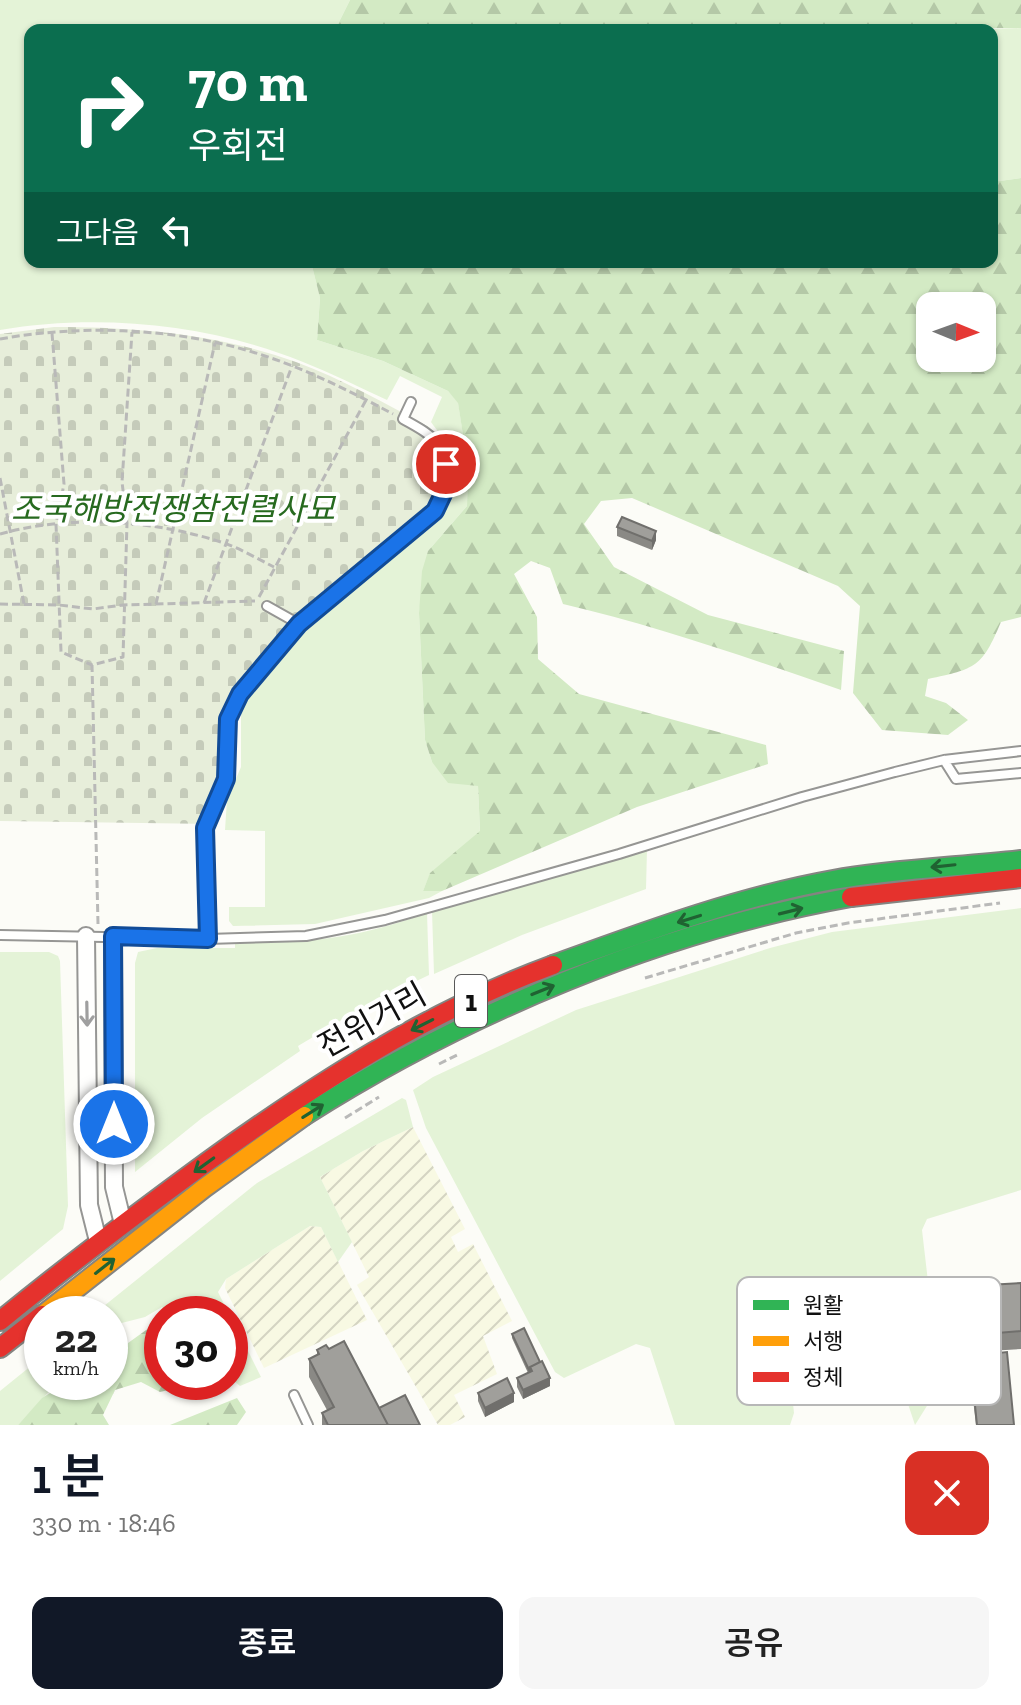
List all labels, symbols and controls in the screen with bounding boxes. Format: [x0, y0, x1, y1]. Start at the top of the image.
text: 70 m [188, 48, 308, 115]
icon: right [56, 56, 160, 160]
text: 우회전 [188, 124, 287, 167]
icon: left [155, 208, 199, 252]
text: 그다음 [56, 215, 139, 251]
north arrow [916, 292, 996, 372]
map controls [916, 292, 996, 372]
pin [412, 430, 480, 498]
icon: arrive [424, 442, 468, 486]
park label: 조국해방전쟁참전렬사묘 [11, 490, 336, 528]
one-way arrow [930, 859, 957, 874]
one-way arrow [777, 902, 803, 917]
one-way arrow [677, 912, 703, 927]
street label: 전위거리 [311, 975, 433, 1065]
road number: 1 [455, 975, 487, 1027]
one-way arrow [530, 981, 555, 996]
one-way arrow [79, 1000, 95, 1027]
one-way arrow [411, 1018, 435, 1034]
position arrow [72, 1082, 156, 1166]
one-way arrow [301, 1102, 324, 1118]
one-way arrow [193, 1157, 215, 1173]
one-way arrow [94, 1258, 115, 1275]
legend [737, 1277, 1001, 1405]
text: 원활 [803, 1292, 843, 1319]
speed limit sign: 30 [144, 1296, 248, 1400]
text: 22 [55, 1314, 97, 1362]
text: 서행 [803, 1328, 843, 1355]
text: km/h [53, 1356, 99, 1380]
text: 정체 [803, 1364, 843, 1391]
text: 1 분 [32, 1448, 105, 1505]
button: close [905, 1451, 989, 1535]
text: 330 m · 18:46 [32, 1507, 176, 1539]
button: 종료 [32, 1597, 503, 1689]
button: 공유 [519, 1597, 989, 1689]

